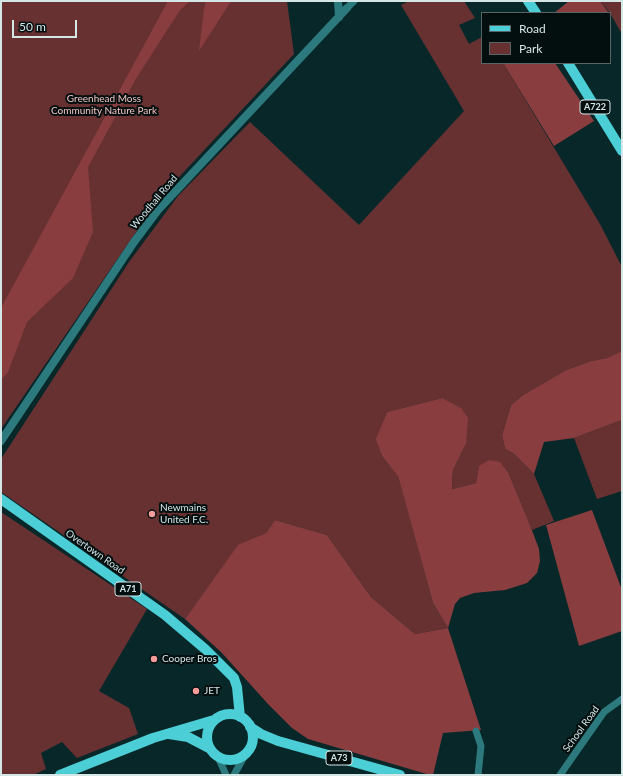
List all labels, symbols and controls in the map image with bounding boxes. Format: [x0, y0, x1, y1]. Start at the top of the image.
scale bar [14, 12, 79, 38]
legend [481, 12, 611, 64]
text: 50 m [19, 19, 46, 34]
text: Road [519, 21, 546, 36]
text: Park [519, 41, 542, 56]
park label: Greenhead Moss Community Nature Park [51, 93, 157, 116]
road number: A722 [580, 100, 610, 114]
street label: Woodhall Road [128, 173, 180, 231]
place label: Newmains United F.C. [160, 502, 208, 526]
marker: Newmains United F.C. [147, 509, 157, 519]
street label: Overtown Road [63, 527, 127, 577]
road number: A71 [115, 582, 141, 596]
place label: Cooper Bros [162, 653, 217, 665]
marker: Cooper Bros [149, 654, 159, 664]
place label: JET [204, 685, 220, 697]
marker: JET [191, 686, 201, 696]
street label: School Road [560, 704, 602, 754]
road number: A73 [326, 751, 352, 765]

